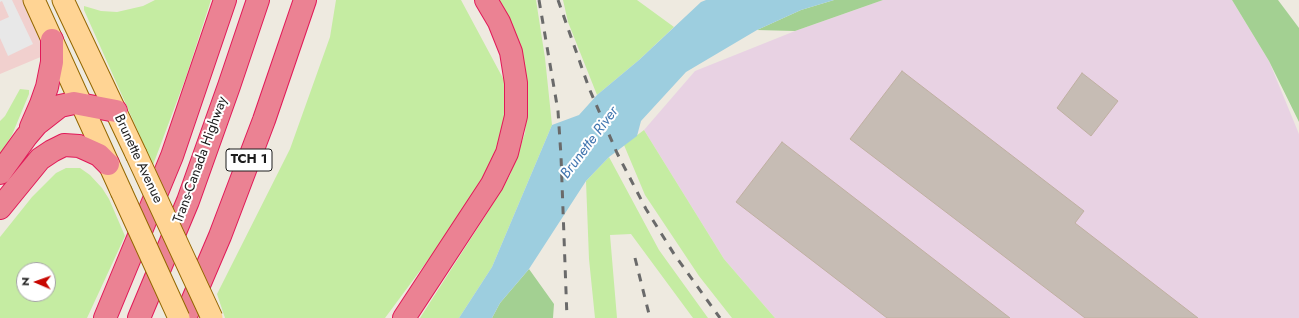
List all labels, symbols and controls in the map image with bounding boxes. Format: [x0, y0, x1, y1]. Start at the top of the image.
street label: Trans-Canada Highway [170, 94, 232, 226]
water label: Brunette River [557, 103, 623, 183]
street label: Brunette Avenue [110, 112, 166, 206]
road number: TCH 1 [226, 149, 272, 171]
north arrow [16, 262, 56, 302]
text: N [17, 277, 33, 286]

